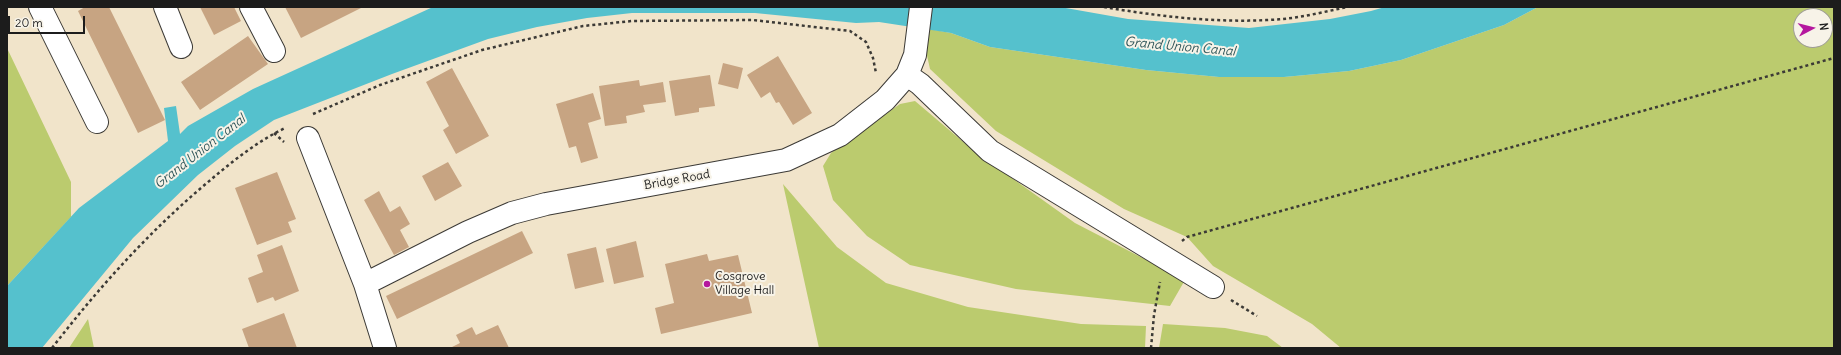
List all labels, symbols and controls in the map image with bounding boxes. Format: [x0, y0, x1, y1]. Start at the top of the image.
scale bar [10, 8, 87, 34]
north arrow [1793, 8, 1833, 48]
text: 20 m [15, 15, 43, 30]
text: N [1817, 22, 1831, 31]
water label: Grand Union Canal [1124, 34, 1236, 60]
water label: Grand Union Canal [151, 112, 249, 192]
street label: Bridge Road [643, 167, 711, 193]
place label: Cosgrove Village Hall [715, 270, 774, 298]
marker: Cosgrove Village Hall [702, 279, 712, 289]

